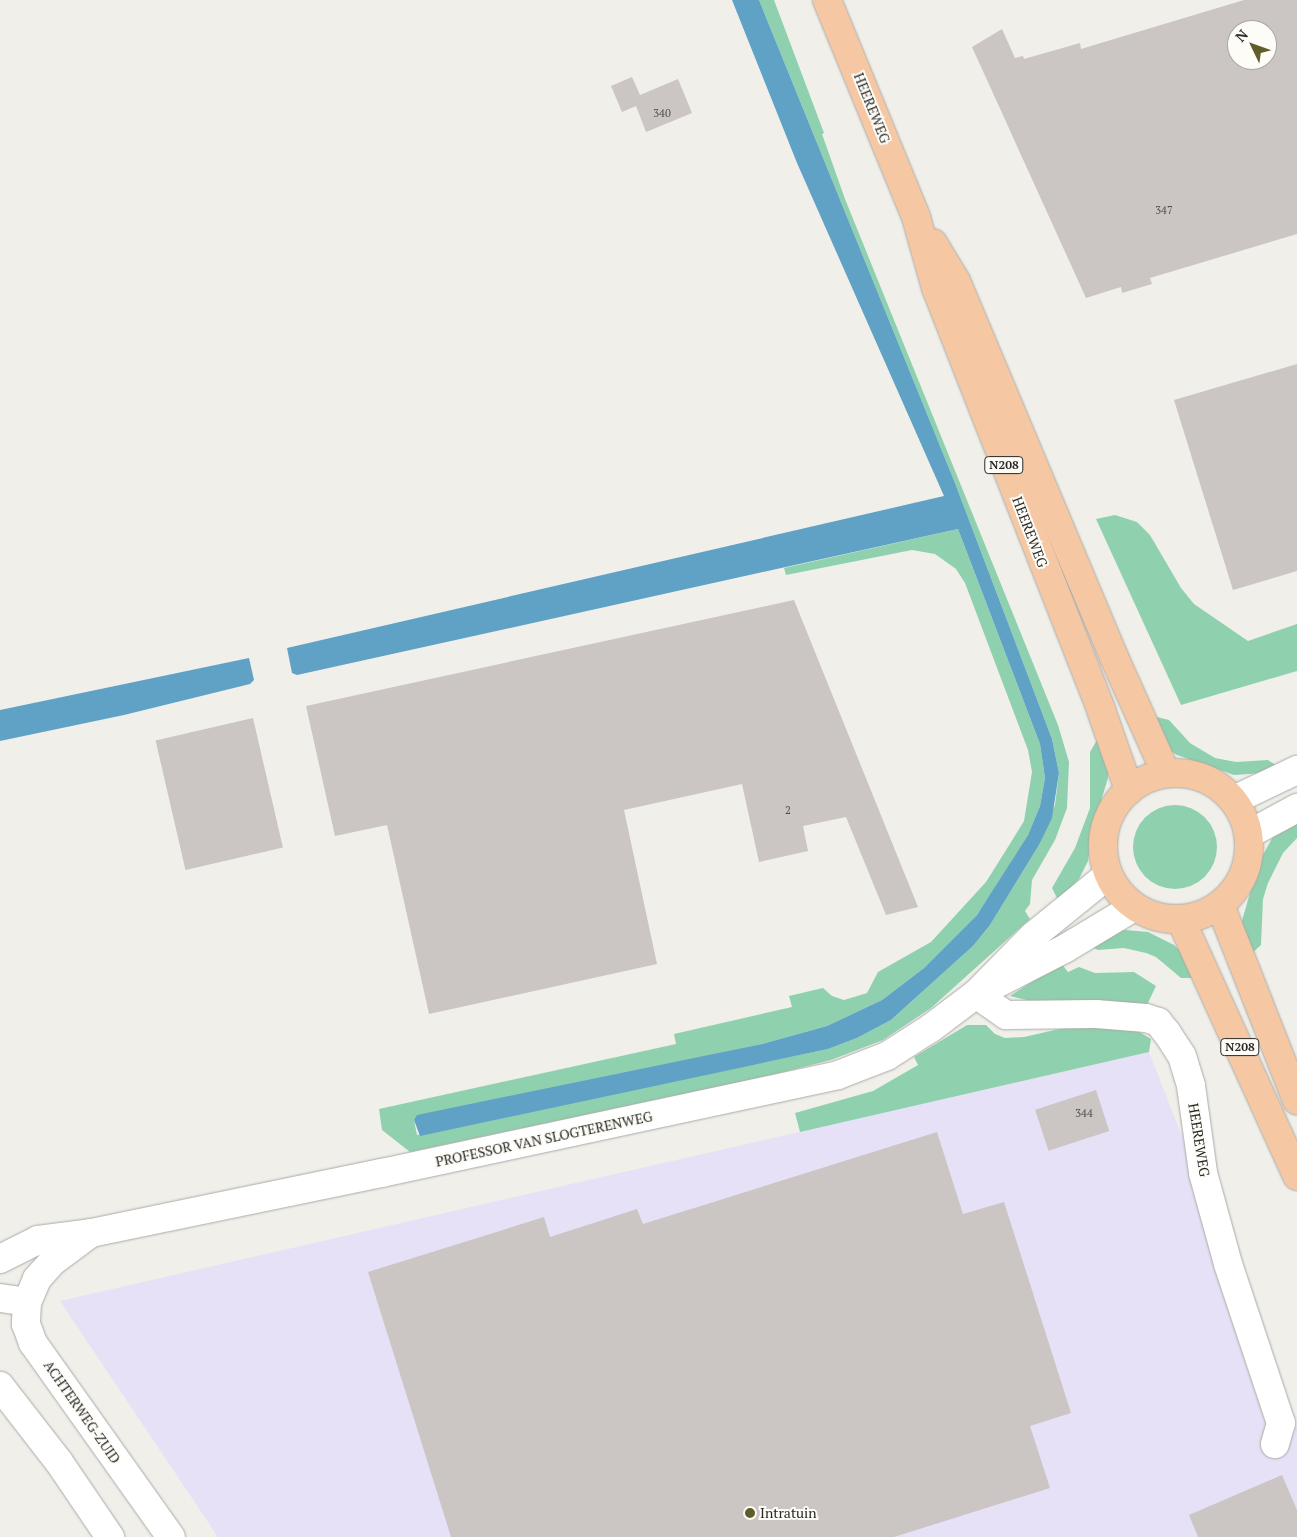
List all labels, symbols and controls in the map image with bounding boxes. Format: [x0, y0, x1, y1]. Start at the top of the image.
north arrow [1227, 20, 1277, 70]
text: N [1231, 25, 1252, 46]
street label: HEEREWEG [850, 70, 894, 146]
house number: 340 [653, 106, 671, 120]
house number: 347 [1155, 203, 1173, 217]
road number: N208 [984, 456, 1024, 474]
street label: HEEREWEG [1009, 494, 1051, 570]
house number: 2 [785, 803, 791, 817]
road number: N208 [1220, 1038, 1260, 1056]
street label: HEEREWEG [1185, 1102, 1213, 1178]
house number: 344 [1075, 1106, 1093, 1120]
street label: PROFESSOR VAN SLOGTERENWEG [434, 1108, 654, 1170]
street label: ACHTERWEG-ZUID [40, 1357, 124, 1467]
place label: Intratuin [760, 1505, 817, 1521]
marker: Intratuin [744, 1507, 756, 1519]

